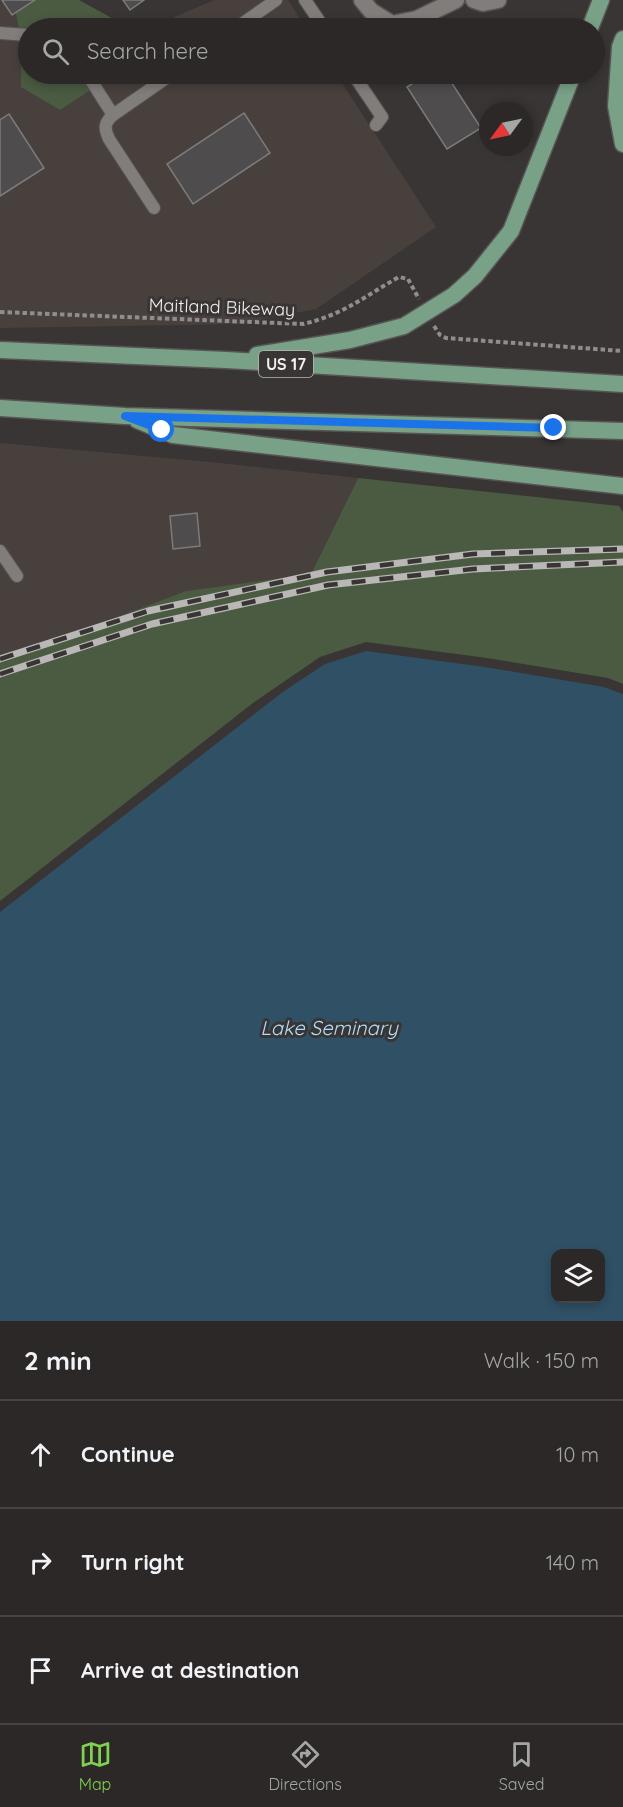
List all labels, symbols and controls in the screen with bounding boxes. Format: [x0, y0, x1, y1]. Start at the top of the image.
search box [18, 18, 605, 84]
icon: search [39, 35, 72, 68]
text: Search here [87, 37, 208, 65]
north arrow [479, 102, 533, 156]
street label: Maitland Bikeway [148, 293, 296, 321]
road number: US 17 [259, 351, 313, 377]
route end [540, 414, 566, 440]
route start [148, 416, 174, 442]
water label: Lake Seminary [260, 1015, 399, 1040]
map controls [551, 1249, 605, 1303]
button: layers [551, 1249, 605, 1303]
text: 2 min [24, 1344, 92, 1377]
text: Walk · 150 m [484, 1348, 599, 1373]
icon: ahead [24, 1438, 57, 1471]
text: Continue [81, 1440, 175, 1468]
text: 10 m [556, 1442, 599, 1467]
icon: right [24, 1546, 57, 1579]
text: Turn right [81, 1548, 185, 1576]
text: 140 m [546, 1550, 599, 1575]
icon: arrive [24, 1654, 57, 1687]
text: Arrive at destination [81, 1656, 299, 1684]
tab: Map [79, 1738, 112, 1794]
tab: Directions [269, 1738, 342, 1794]
tab: Saved [499, 1738, 544, 1794]

